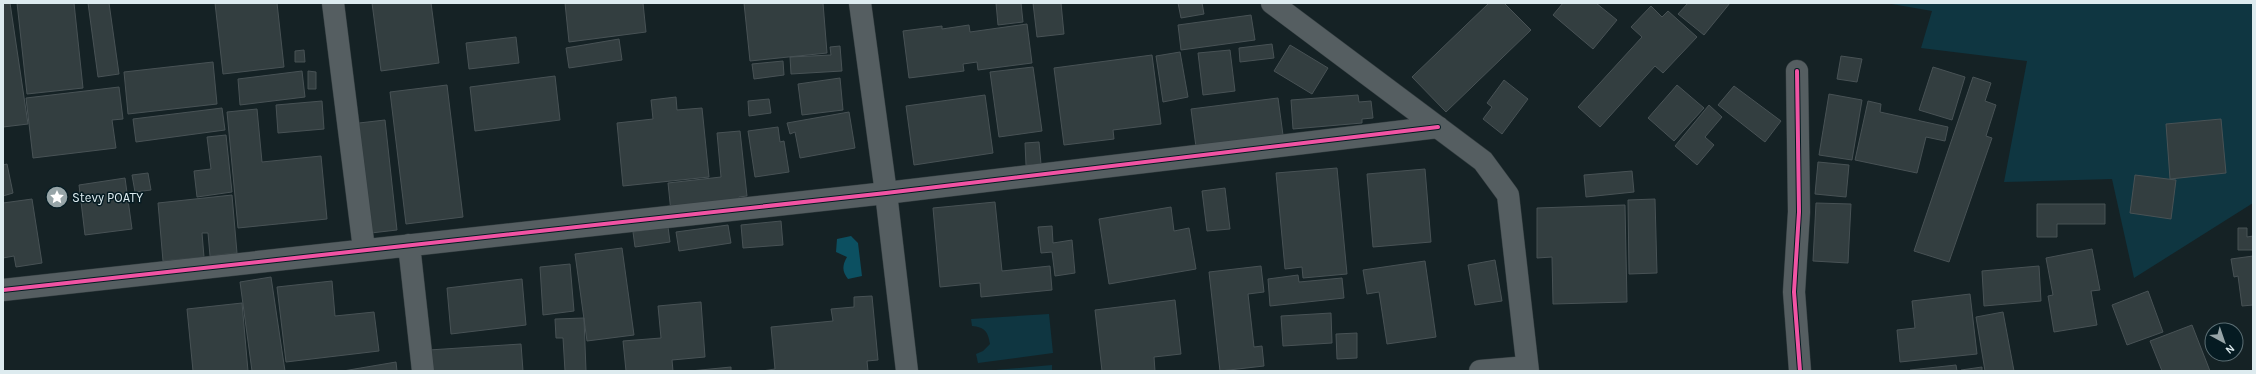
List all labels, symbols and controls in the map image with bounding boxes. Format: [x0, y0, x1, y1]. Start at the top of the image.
place icon: Stevy POATY [44, 184, 70, 210]
place label: Stevy POATY [72, 190, 143, 205]
north arrow [2204, 322, 2244, 362]
text: N [2223, 342, 2237, 357]

